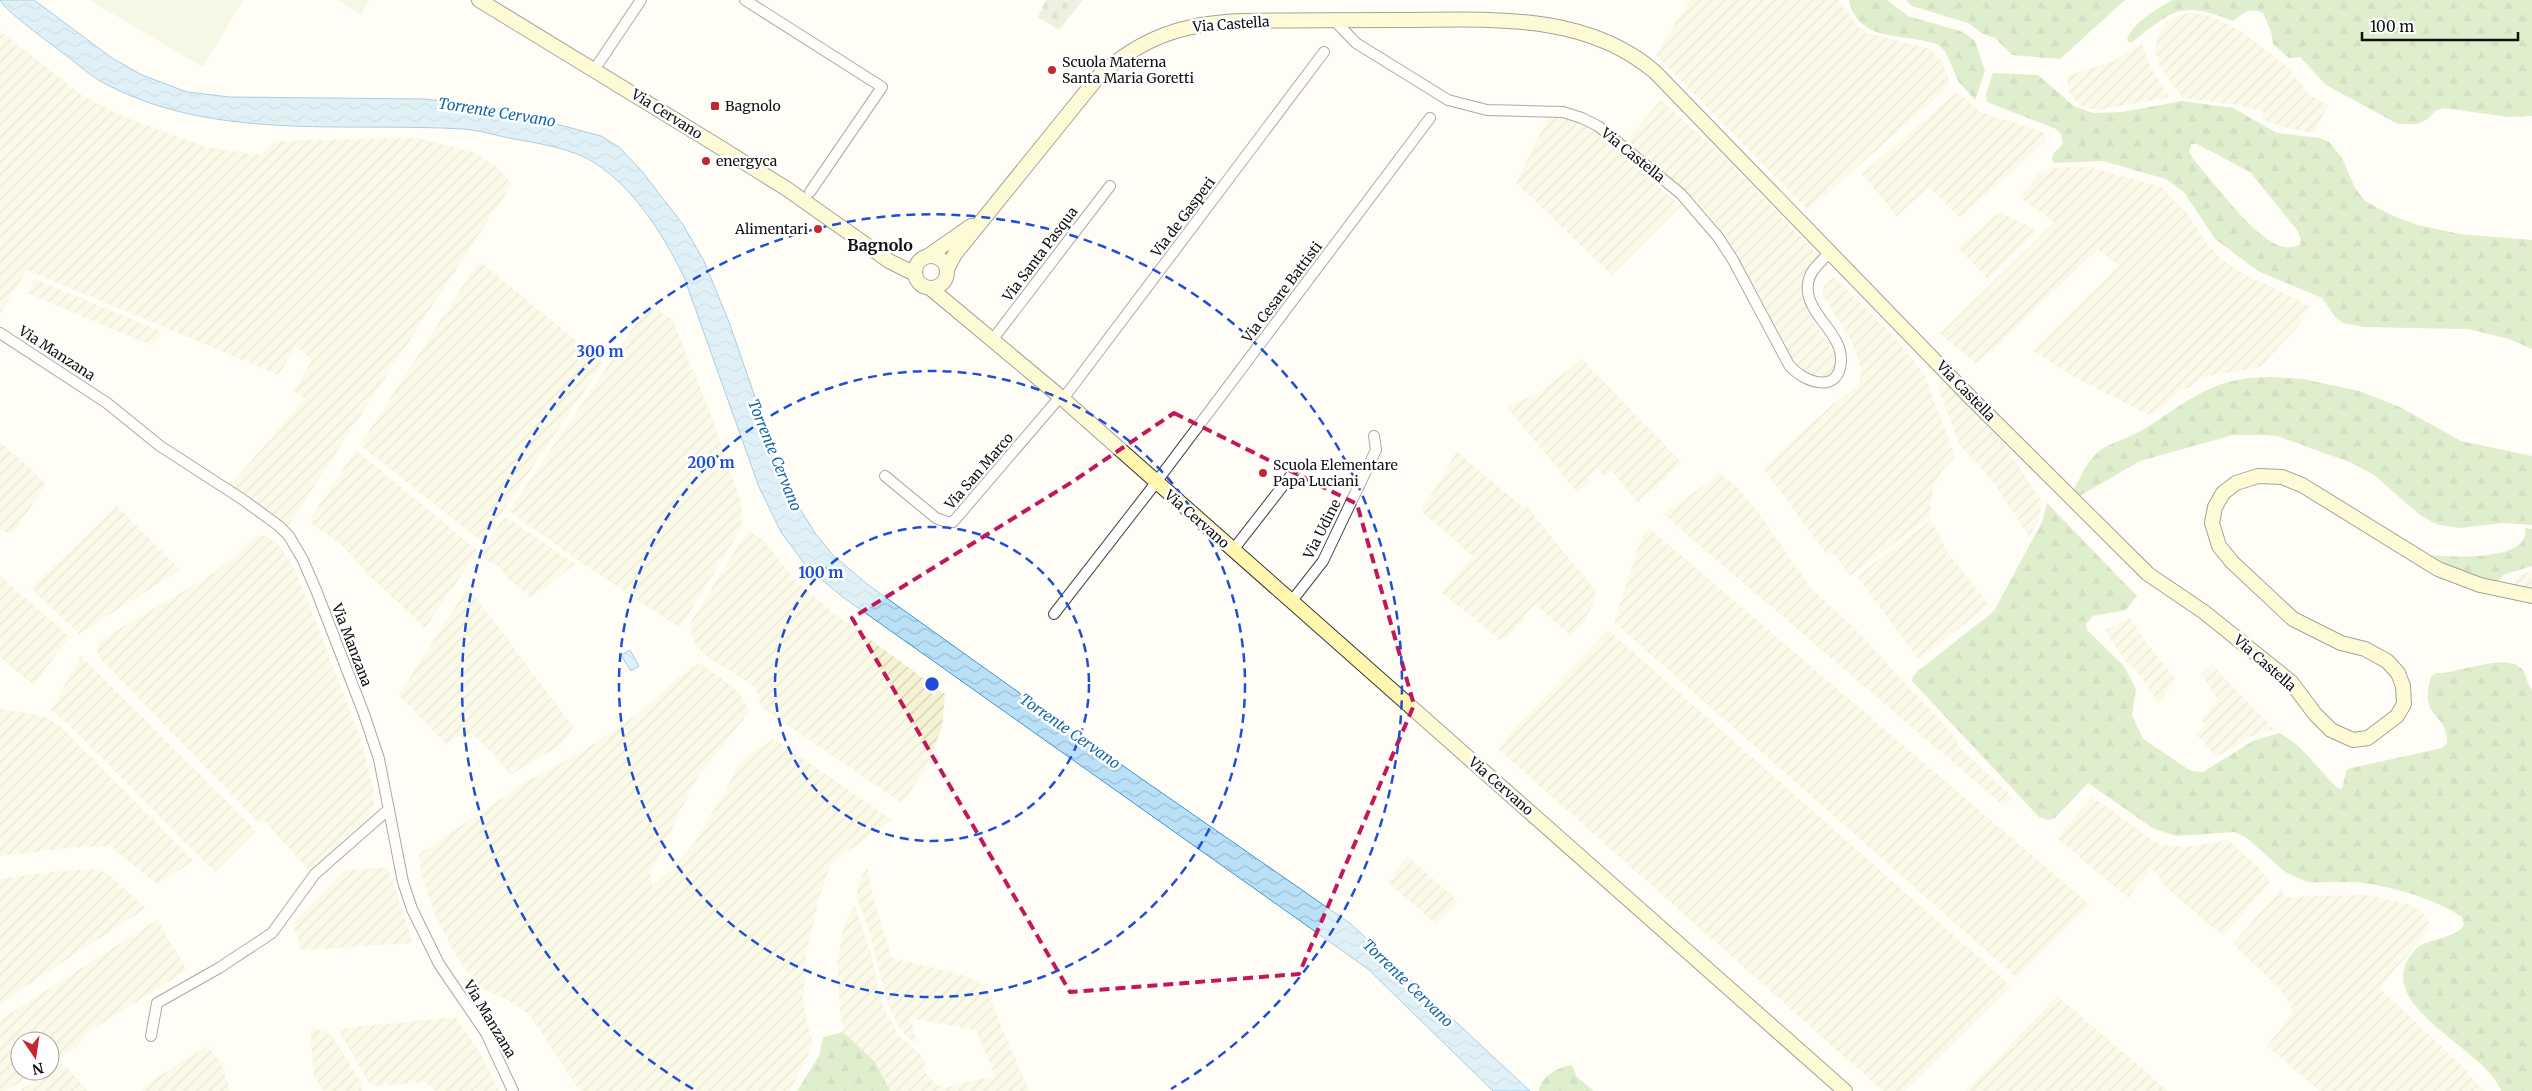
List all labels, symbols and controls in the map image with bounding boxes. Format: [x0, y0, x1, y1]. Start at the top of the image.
scale bar [2362, 10, 2518, 42]
street label: Via Castella [1191, 12, 1270, 36]
text: 100 m [2370, 17, 2414, 36]
place label: Scuola Materna Santa Maria Goretti [1062, 53, 1195, 87]
marker: Scuola Materna Santa Maria Goretti [1046, 64, 1058, 76]
street label: Via Cervano [627, 85, 706, 143]
water label: Torrente Cervano [437, 93, 557, 131]
place label: Bagnolo [725, 97, 781, 115]
marker: Bagnolo [709, 100, 721, 112]
street label: Via Castella [1597, 123, 1669, 186]
place label: energyca [716, 152, 778, 170]
marker: energyca [700, 155, 712, 167]
street label: Via de Gasperi [1147, 173, 1219, 261]
street label: Via Santa Pasqua [998, 203, 1082, 306]
place label: Alimentari [734, 220, 808, 238]
marker: Alimentari [812, 223, 824, 235]
district label: Bagnolo [847, 235, 913, 255]
street label: Via Cesare Battisti [1238, 238, 1326, 347]
street label: Via Manzana [15, 321, 99, 385]
text: 300 m [576, 342, 624, 361]
street label: Via Castella [1932, 356, 2000, 425]
water label: Torrente Cervano [744, 396, 806, 514]
street label: Via San Marco [940, 429, 1017, 514]
text: 200 m [687, 453, 735, 472]
place label: Scuola Elementare Papa Luciani [1273, 456, 1398, 490]
marker: Scuola Elementare Papa Luciani [1257, 467, 1269, 479]
street label: Via Cervano [1160, 485, 1233, 552]
street label: Via Udine [1299, 496, 1345, 563]
text: 100 m [799, 563, 843, 582]
street label: Via Manzana [328, 600, 376, 689]
street label: Via Castella [2229, 630, 2300, 695]
centre of rings [923, 675, 941, 693]
water label: Torrente Cervano [1016, 689, 1124, 773]
street label: Via Cervano [1464, 752, 1537, 819]
water label: Torrente Cervano [1359, 935, 1457, 1031]
street label: Via Manzana [459, 976, 520, 1062]
north arrow [10, 1031, 60, 1081]
text: N [31, 1059, 45, 1079]

